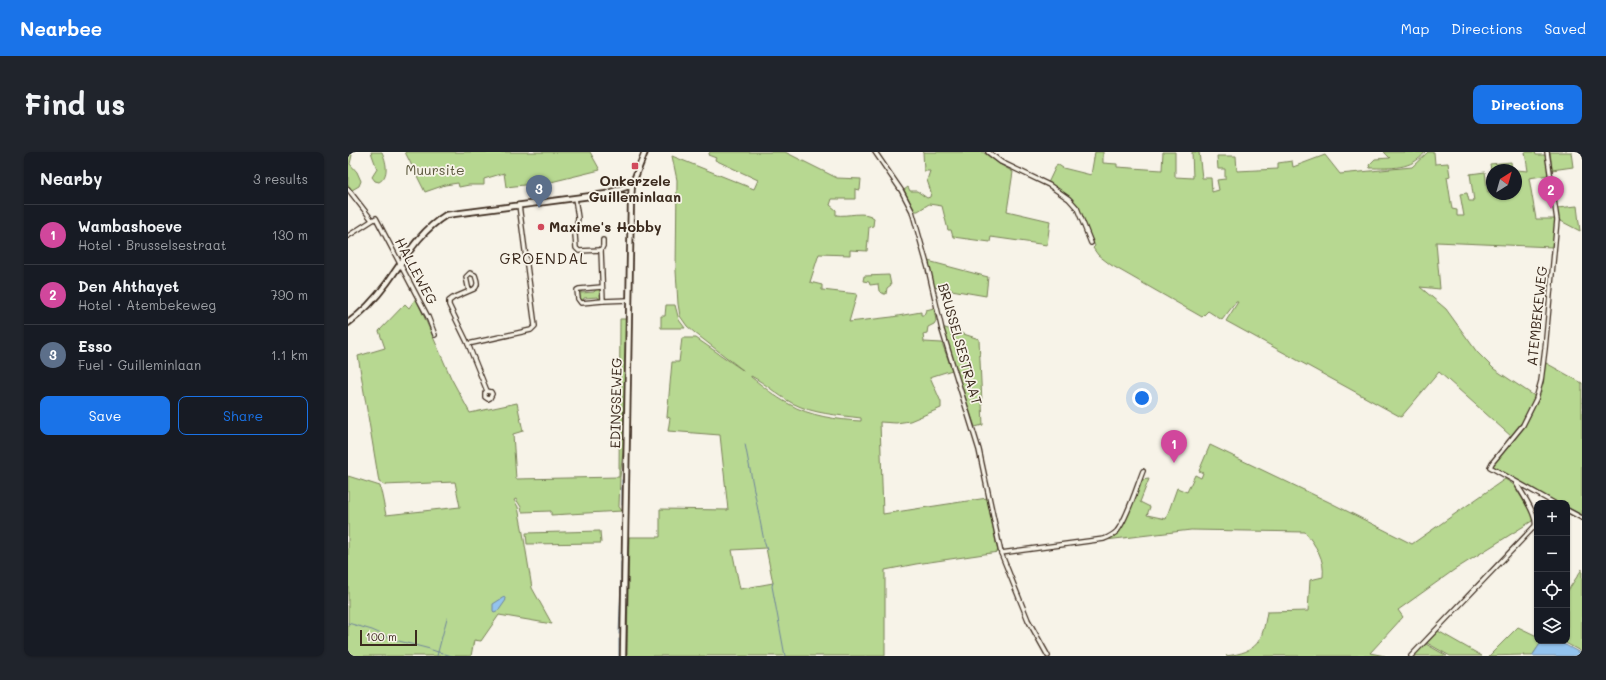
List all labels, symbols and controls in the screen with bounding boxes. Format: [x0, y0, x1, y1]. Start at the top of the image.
text: Nearbee [20, 16, 102, 41]
text: Map [1401, 19, 1429, 38]
text: Directions [1451, 19, 1522, 38]
text: Saved [1544, 19, 1586, 38]
button: Directions [1473, 85, 1582, 124]
text: Find us [24, 86, 125, 122]
park label: Muursite [405, 160, 465, 179]
marker: Onkerzele Guilleminlaan [630, 161, 640, 171]
north arrow [1486, 164, 1522, 200]
text: Nearby [40, 167, 102, 189]
text: 3 results [253, 170, 308, 187]
place label: Onkerzele Guilleminlaan [589, 171, 681, 206]
pin: 3 [526, 175, 552, 208]
pin: 2 [1538, 176, 1564, 209]
text: Wambashoeve [78, 216, 182, 236]
place label: Maxime's Hobby [549, 217, 662, 236]
marker: Maxime's Hobby [536, 222, 546, 232]
text: 1 [50, 226, 56, 243]
text: 130 m [272, 226, 308, 243]
street label: HALLEWEG [391, 234, 442, 308]
text: Hotel · Brusselsestraat [78, 236, 227, 253]
district label: GROENDAL [500, 248, 588, 268]
street label: ATEMBEKEWEG [1522, 265, 1551, 367]
text: Den Ahthayet [78, 276, 179, 296]
street label: BRUSSELSESTRAAT [934, 281, 987, 407]
text: 2 [49, 286, 57, 303]
text: 790 m [271, 286, 308, 303]
text: Hotel · Atembekeweg [78, 296, 216, 313]
text: Esso [78, 336, 112, 356]
text: 3 [49, 346, 57, 363]
text: 1.1 km [271, 346, 308, 363]
text: Fuel · Guilleminlaan [78, 356, 201, 373]
street label: EDINGSEWEG [605, 357, 626, 449]
your location [1132, 388, 1152, 408]
button: Save [40, 396, 170, 435]
button: Share [178, 396, 308, 435]
pin: 1 [1161, 430, 1187, 463]
map controls [1534, 500, 1570, 644]
button: + [1534, 500, 1570, 536]
button: − [1534, 536, 1570, 572]
button: locate [1534, 572, 1570, 608]
button: layers [1534, 608, 1570, 644]
scale bar [360, 628, 417, 647]
text: 100 m [366, 629, 397, 644]

